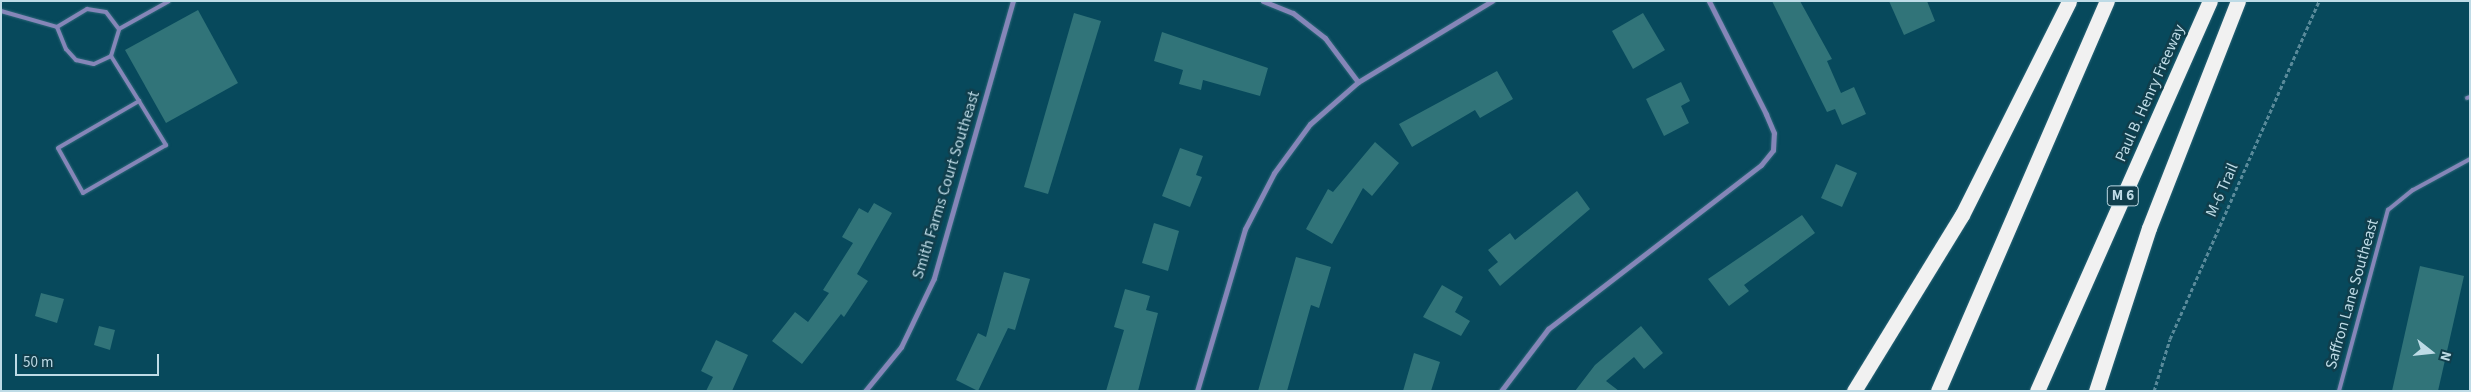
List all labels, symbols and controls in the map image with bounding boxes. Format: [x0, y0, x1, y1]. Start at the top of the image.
street label: Paul B. Henry Freeway [2111, 21, 2189, 165]
street label: Smith Farms Court Southeast [908, 89, 984, 281]
street label: M-6 Trail [2202, 160, 2242, 220]
road number: M 6 [2107, 184, 2139, 208]
street label: Saffron Lane Southeast [2321, 217, 2383, 371]
north arrow [2406, 327, 2456, 377]
scale bar [18, 344, 161, 376]
text: N [2435, 349, 2456, 363]
text: 50 m [23, 352, 53, 373]

